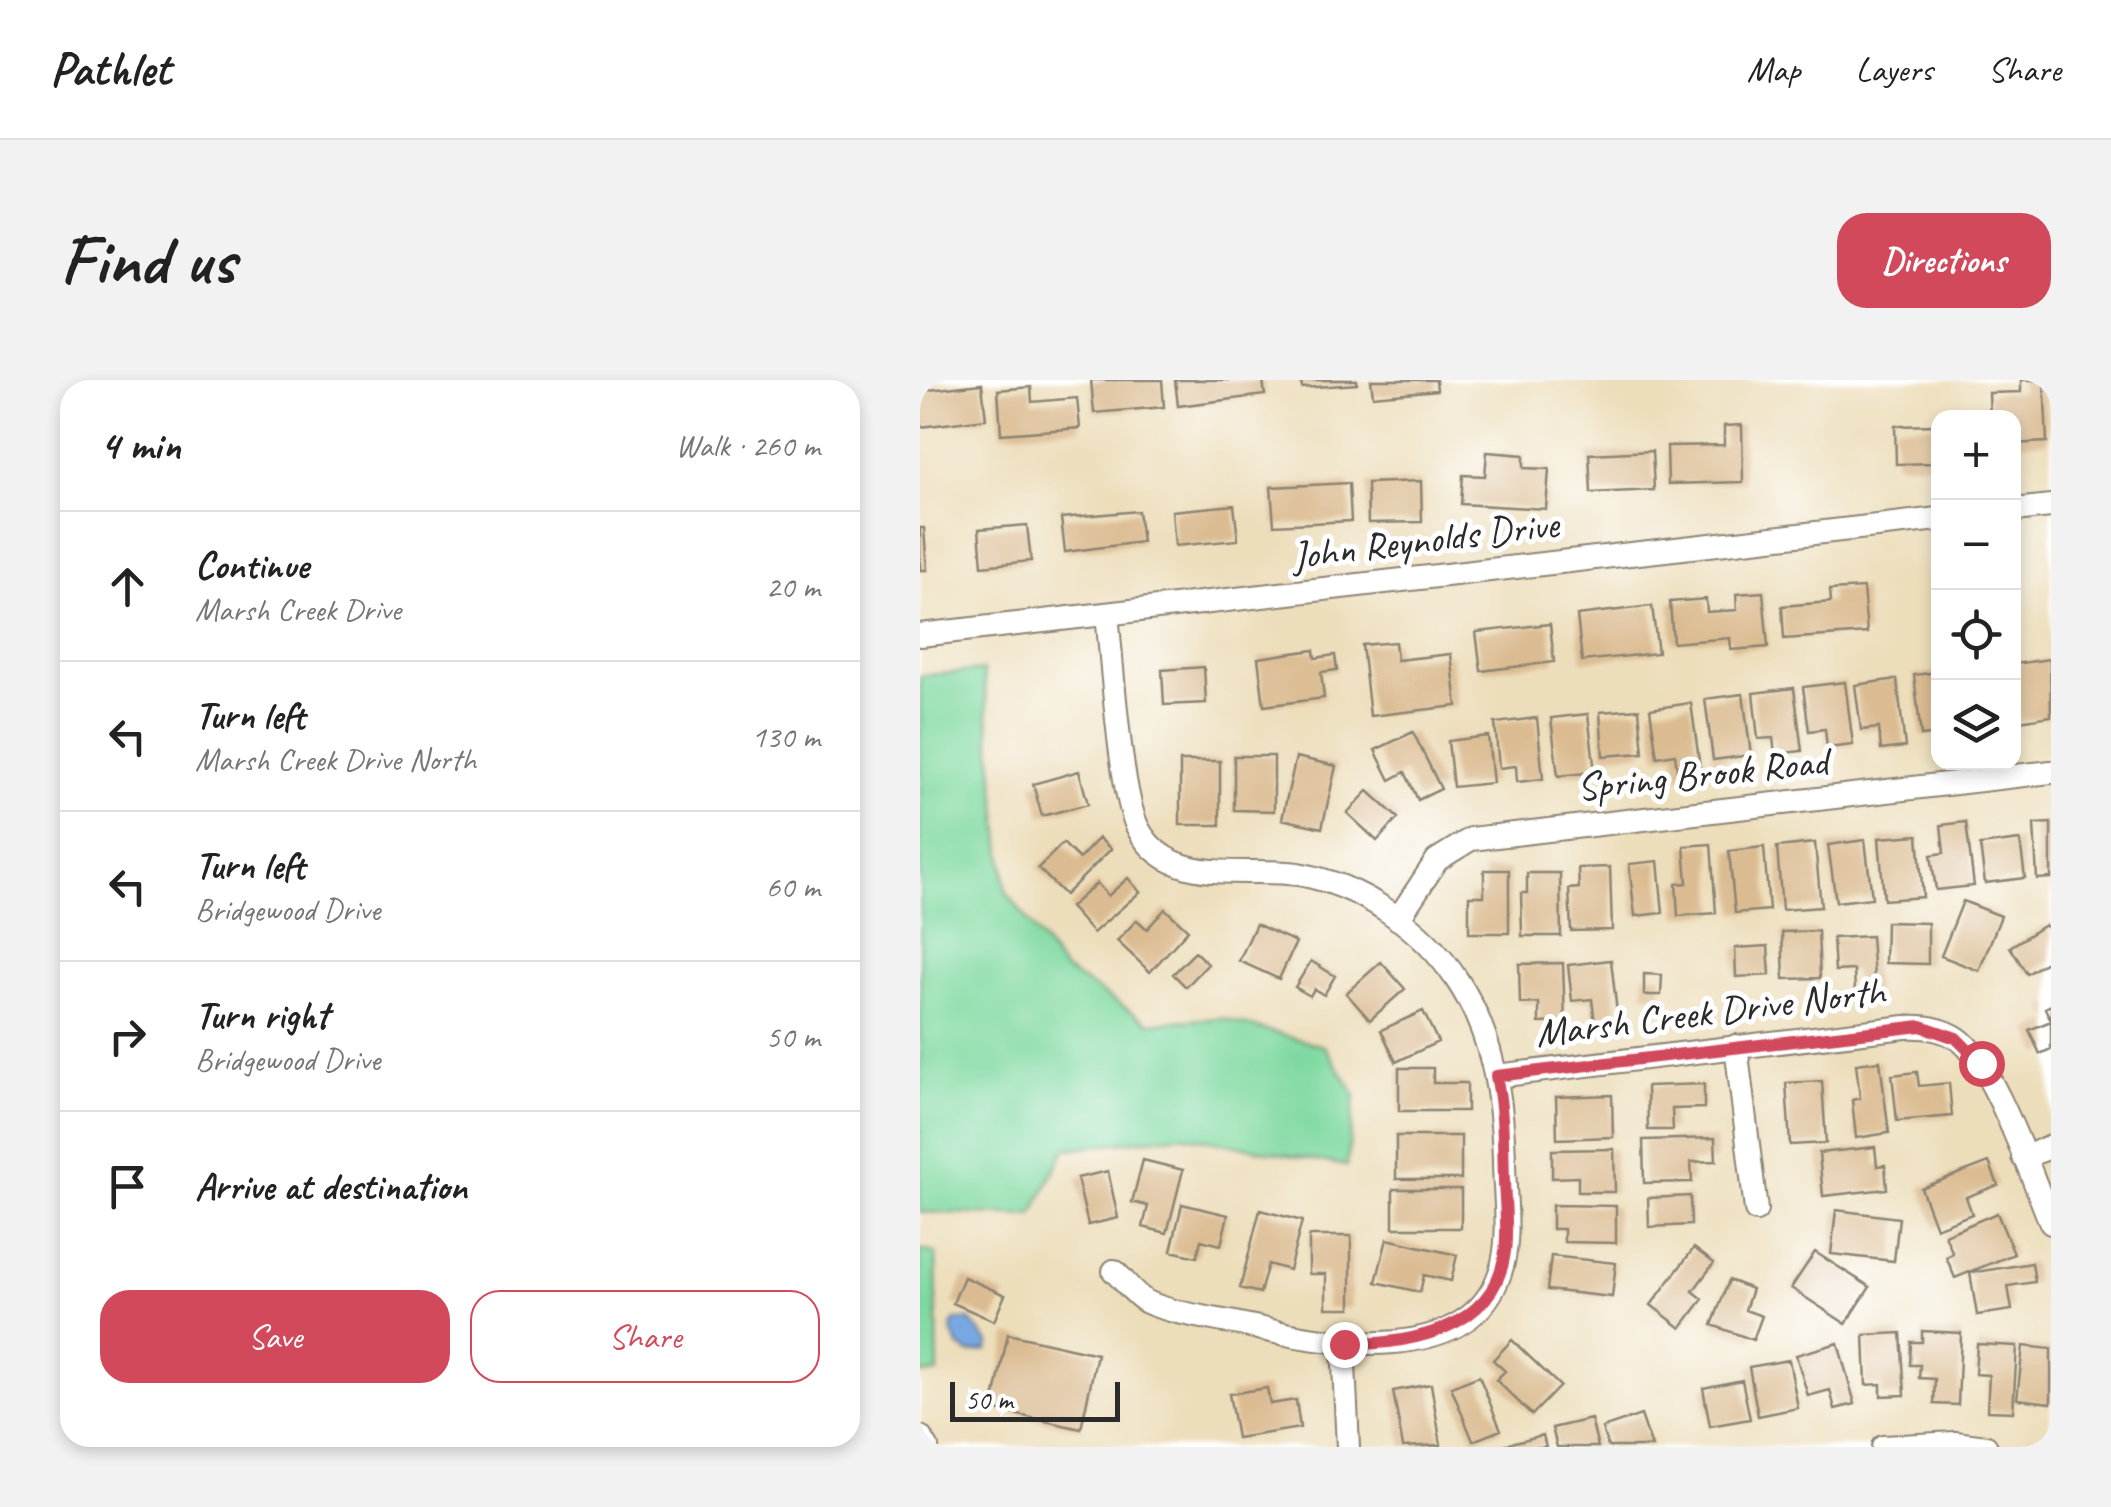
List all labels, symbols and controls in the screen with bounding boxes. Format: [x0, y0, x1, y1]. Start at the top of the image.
text: Pathlet [50, 39, 171, 99]
text: Map [1747, 47, 1800, 92]
text: Layers [1855, 47, 1933, 92]
text: Share [1988, 47, 2061, 92]
button: Directions [1837, 213, 2051, 308]
text: Find us [60, 216, 235, 304]
map controls [1931, 410, 2021, 770]
button: + [1931, 410, 2021, 500]
text: 4 min [100, 419, 180, 472]
text: Walk · 260 m [676, 425, 820, 466]
street label: John Reynolds Drive [1287, 498, 1564, 581]
button: − [1931, 500, 2021, 590]
text: Continue [195, 542, 309, 589]
icon: ahead [100, 559, 155, 614]
text: 20 m [766, 566, 820, 607]
text: Marsh Creek Drive [195, 589, 401, 630]
button: locate [1931, 590, 2021, 680]
button: layers [1931, 680, 2021, 770]
text: Turn left [195, 692, 305, 739]
icon: left [100, 709, 155, 764]
text: 130 m [751, 716, 820, 757]
street label: Spring Brook Road [1574, 735, 1836, 812]
text: Marsh Creek Drive North [195, 739, 476, 780]
text: Turn left [195, 842, 305, 889]
icon: left [100, 859, 155, 914]
text: 60 m [766, 866, 820, 907]
text: Bridgewood Drive [195, 889, 380, 930]
street label: Marsh Creek Drive North [1533, 965, 1890, 1058]
text: Turn right [195, 992, 329, 1039]
icon: right [100, 1009, 155, 1064]
text: 50 m [766, 1016, 820, 1057]
text: Bridgewood Drive [195, 1039, 380, 1080]
route start [1959, 1041, 2005, 1087]
icon: arrive [100, 1159, 155, 1214]
text: Arrive at destination [195, 1163, 467, 1210]
button: Save [100, 1290, 450, 1383]
button: Share [470, 1290, 820, 1383]
route end [1322, 1322, 1368, 1368]
scale bar [950, 1377, 1120, 1422]
text: 50 m [965, 1382, 1013, 1417]

